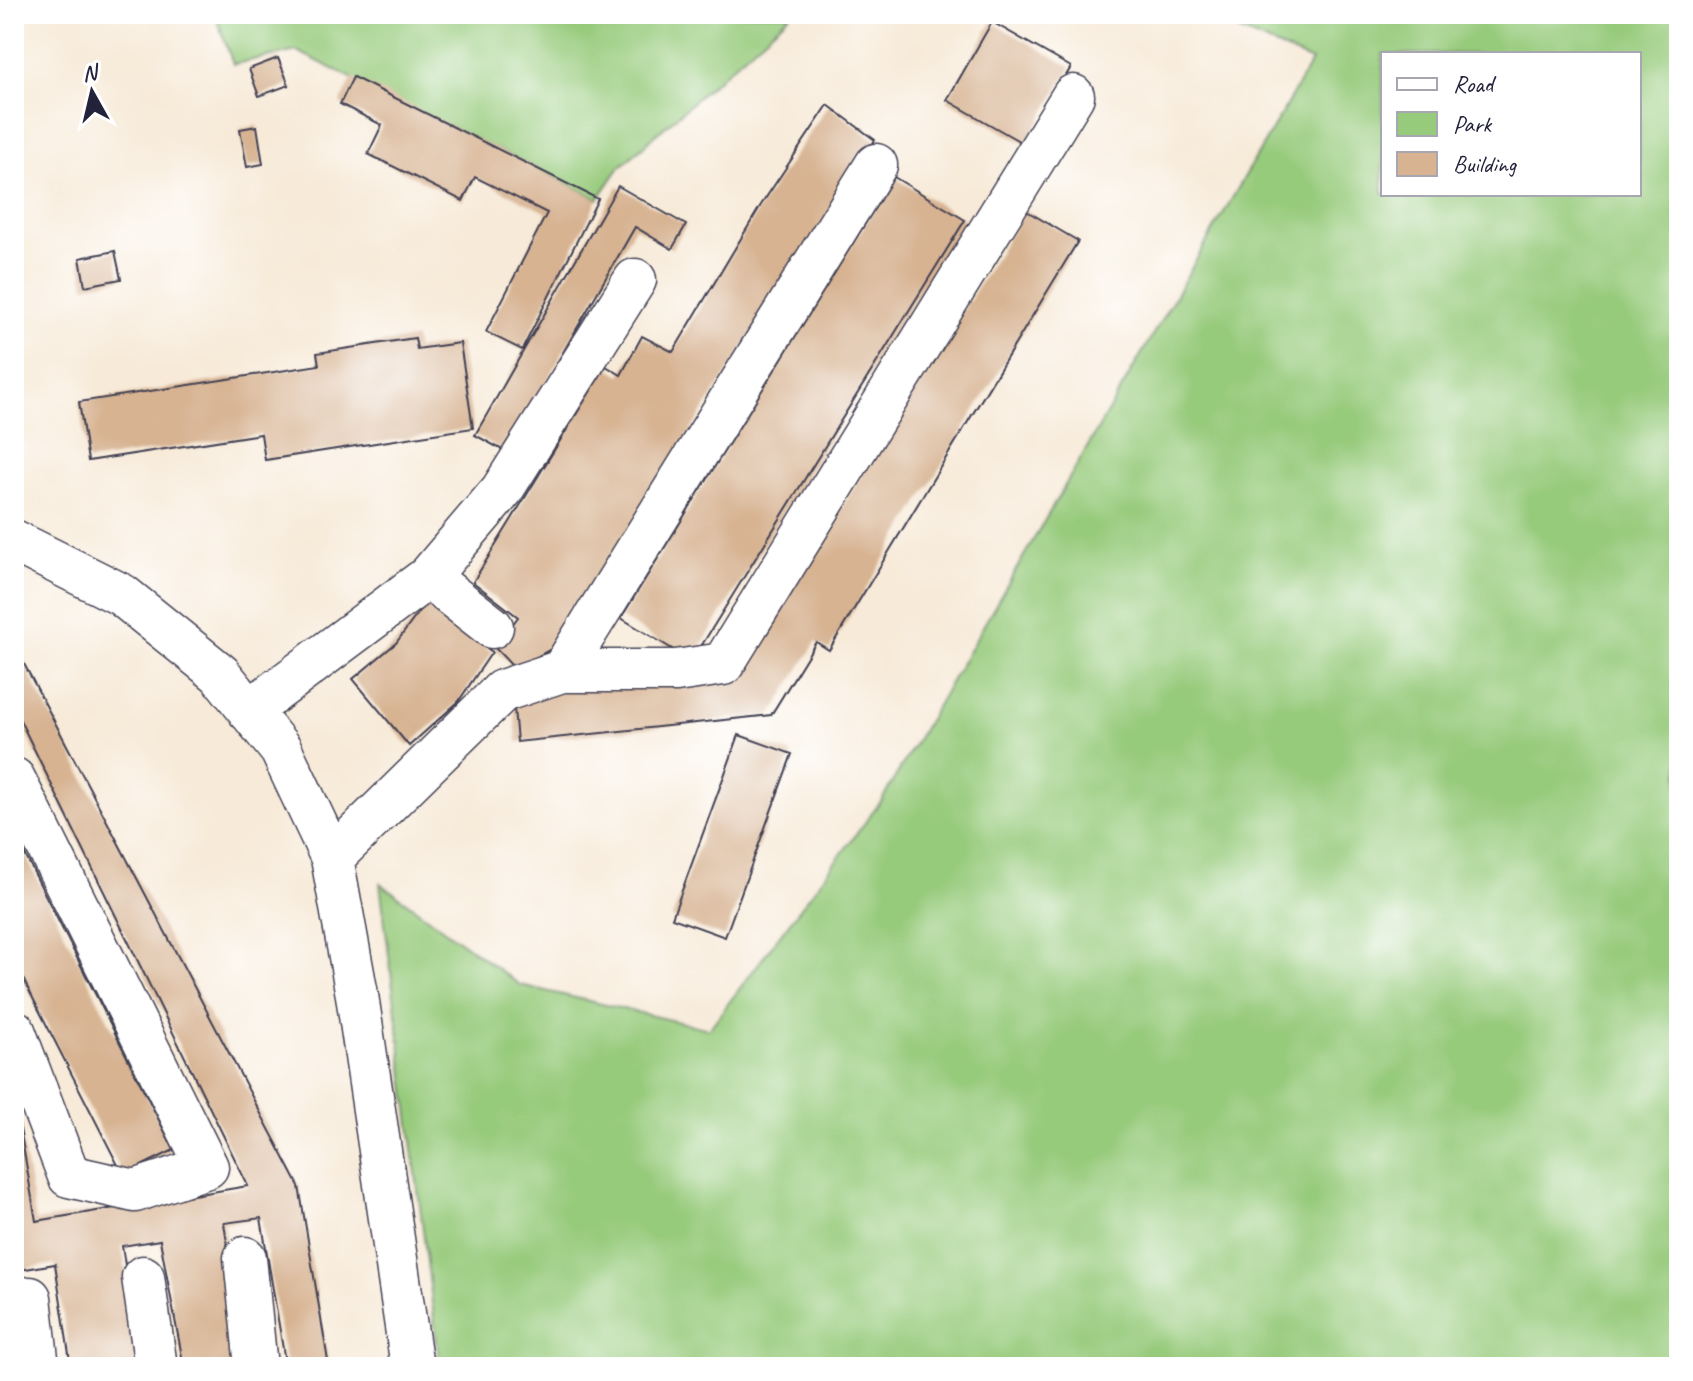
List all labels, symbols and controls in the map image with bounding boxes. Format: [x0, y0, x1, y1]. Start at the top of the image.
north arrow [52, 52, 132, 132]
legend [1381, 52, 1641, 196]
text: N [81, 58, 101, 88]
text: Road [1453, 69, 1497, 99]
text: Park [1453, 109, 1493, 139]
text: Building [1453, 149, 1518, 179]

